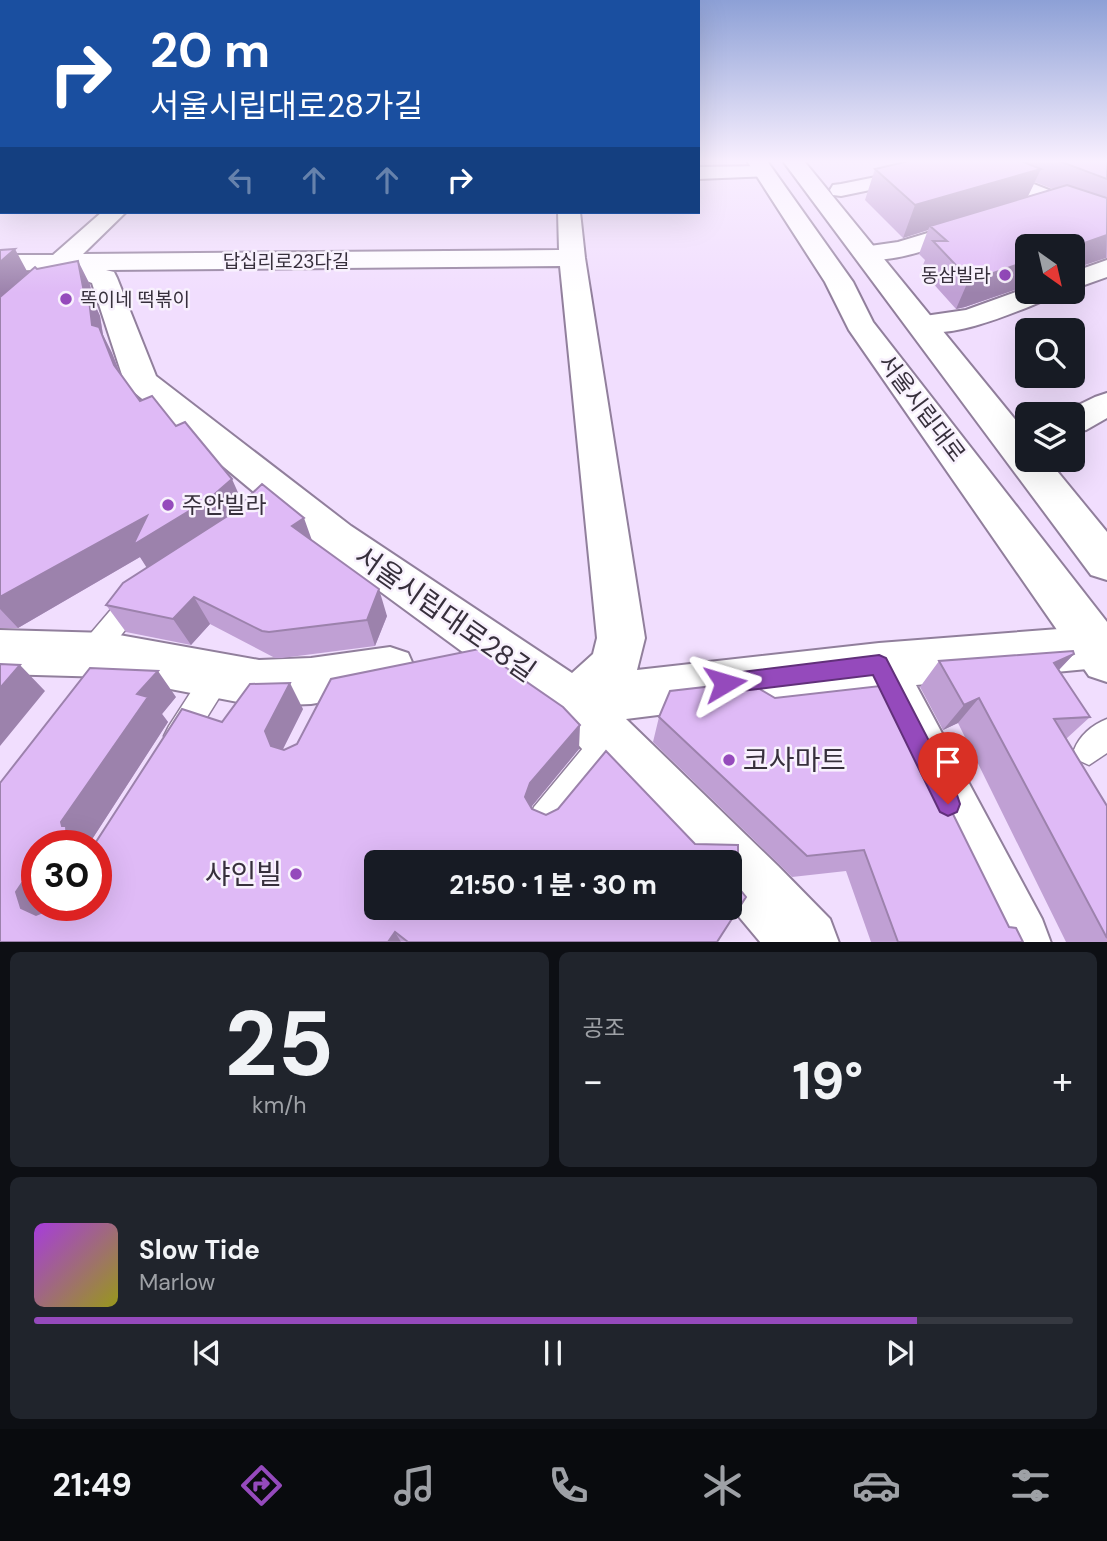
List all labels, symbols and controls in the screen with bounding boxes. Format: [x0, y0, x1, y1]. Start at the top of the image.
text: 20 m [150, 18, 270, 82]
icon: right [35, 28, 126, 119]
text: 서울시립대로28가길 [150, 85, 423, 127]
icon: left [222, 161, 260, 199]
icon: ahead [295, 161, 333, 199]
icon: ahead [368, 161, 406, 199]
icon: right [441, 161, 479, 199]
north arrow [1015, 234, 1085, 304]
map controls [1015, 234, 1085, 472]
street label: 답십리로23다길 [222, 249, 350, 274]
place label: 동삼빌라 [921, 263, 991, 288]
marker: 동삼빌라 [997, 267, 1013, 283]
place label: 똑이네 떡볶이 [80, 287, 190, 312]
marker: 똑이네 떡볶이 [58, 291, 74, 307]
button: search [1015, 318, 1085, 388]
street label: 서울시립대로 [872, 348, 972, 468]
button: layers [1015, 402, 1085, 472]
place label: 주안빌라 [182, 490, 267, 520]
marker: 주안빌라 [160, 497, 176, 513]
street label: 서울시립대로28길 [347, 538, 543, 690]
position arrow [688, 646, 762, 720]
pin [918, 732, 978, 804]
place label: 코사마트 [743, 742, 846, 779]
icon: arrive [929, 743, 967, 781]
marker: 코사마트 [721, 752, 737, 768]
speed limit sign: 30 [21, 830, 112, 921]
place label: 샤인빌 [205, 856, 282, 893]
marker: 샤인빌 [288, 866, 304, 882]
text: 21:50 · 1 분 · 30 m [449, 868, 657, 902]
text: 25 [225, 985, 334, 1103]
text: 공조 [583, 1013, 625, 1043]
text: 19° [792, 1047, 863, 1115]
text: − [583, 1056, 603, 1106]
text: + [1052, 1056, 1073, 1106]
text: km/h [252, 1090, 306, 1120]
text: Slow Tide [139, 1233, 260, 1267]
text: Marlow [139, 1267, 215, 1297]
icon: previous [188, 1334, 226, 1372]
icon: pause [534, 1334, 572, 1372]
icon: next [881, 1334, 919, 1372]
icon: directions [237, 1461, 286, 1510]
icon: music [390, 1461, 439, 1510]
icon: phone [544, 1461, 593, 1510]
icon: climate [698, 1461, 747, 1510]
icon: car [852, 1461, 901, 1510]
icon: filters [1006, 1461, 1055, 1510]
text: 21:49 [52, 1464, 132, 1506]

